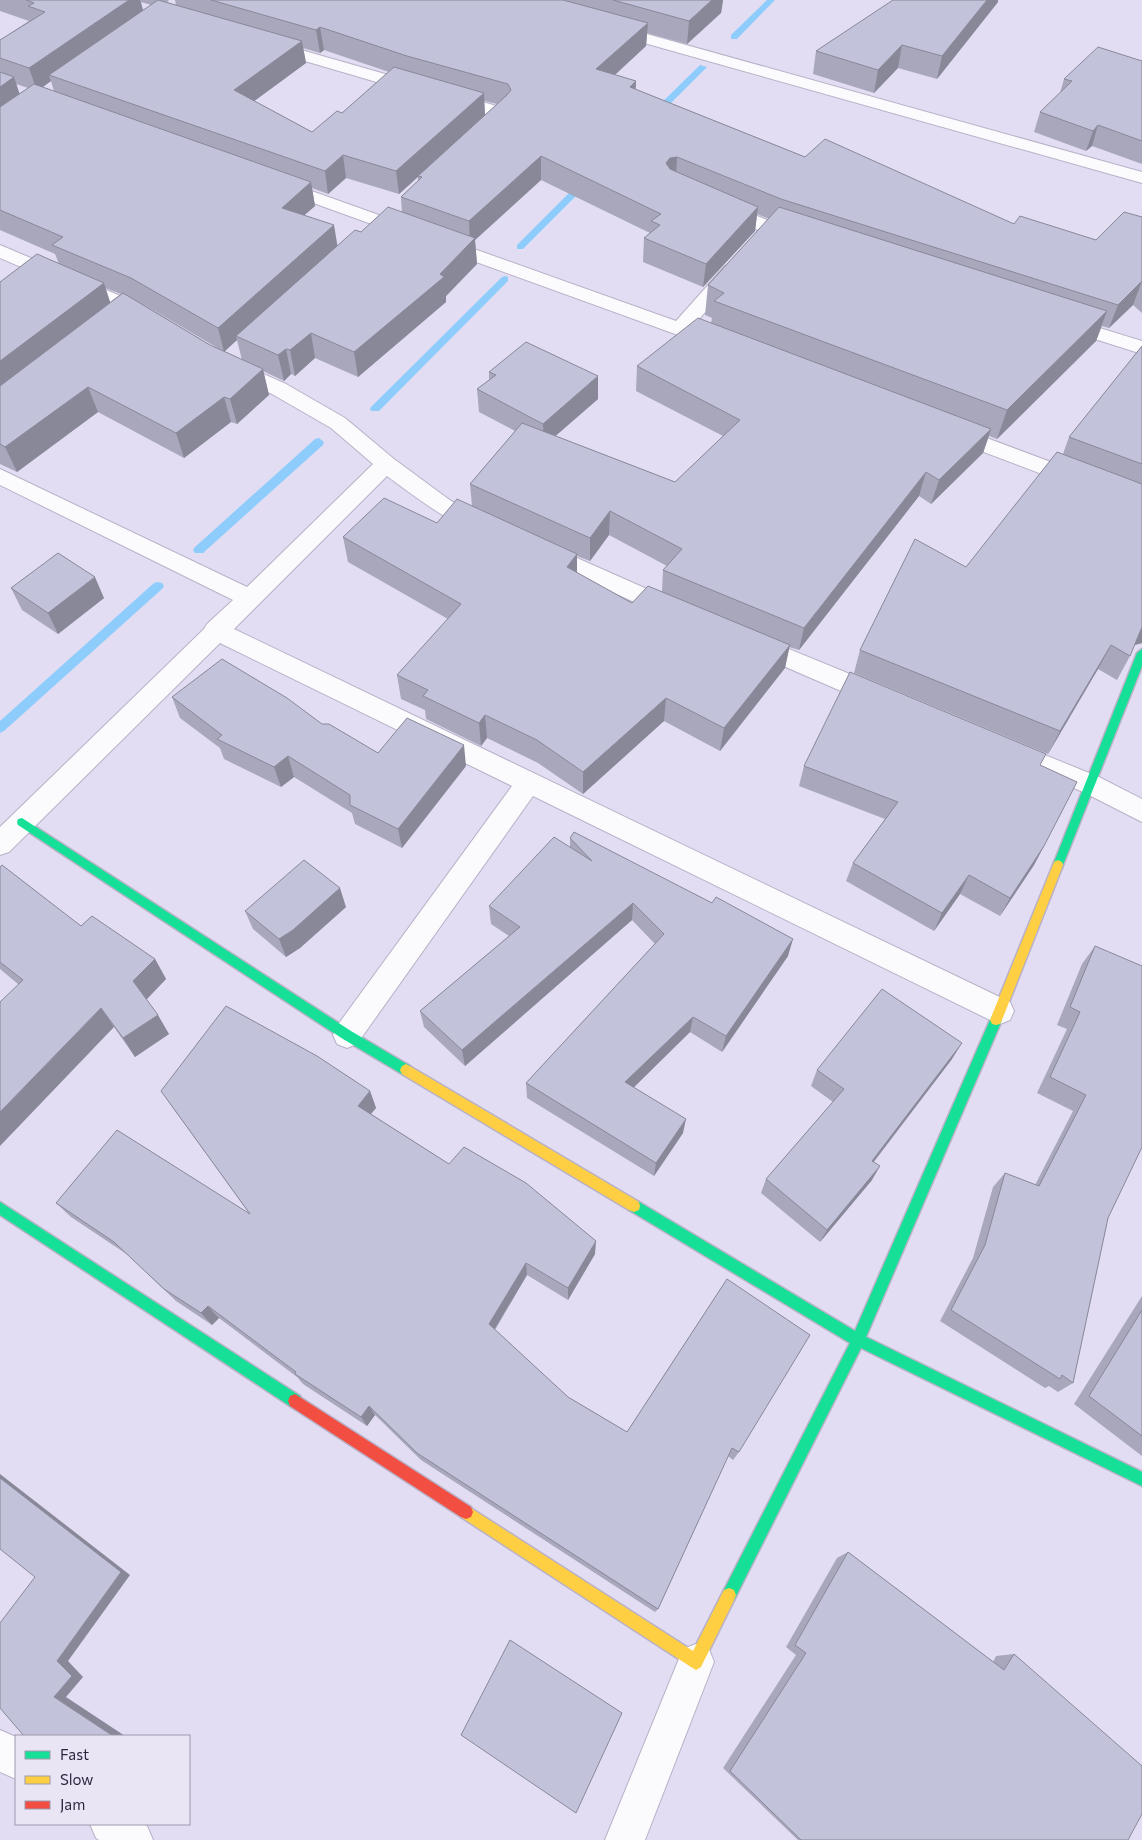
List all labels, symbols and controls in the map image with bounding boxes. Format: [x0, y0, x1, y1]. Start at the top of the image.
legend [15, 1735, 190, 1825]
text: Fast [60, 1745, 89, 1763]
text: Slow [60, 1770, 93, 1788]
text: Jam [60, 1795, 85, 1813]

